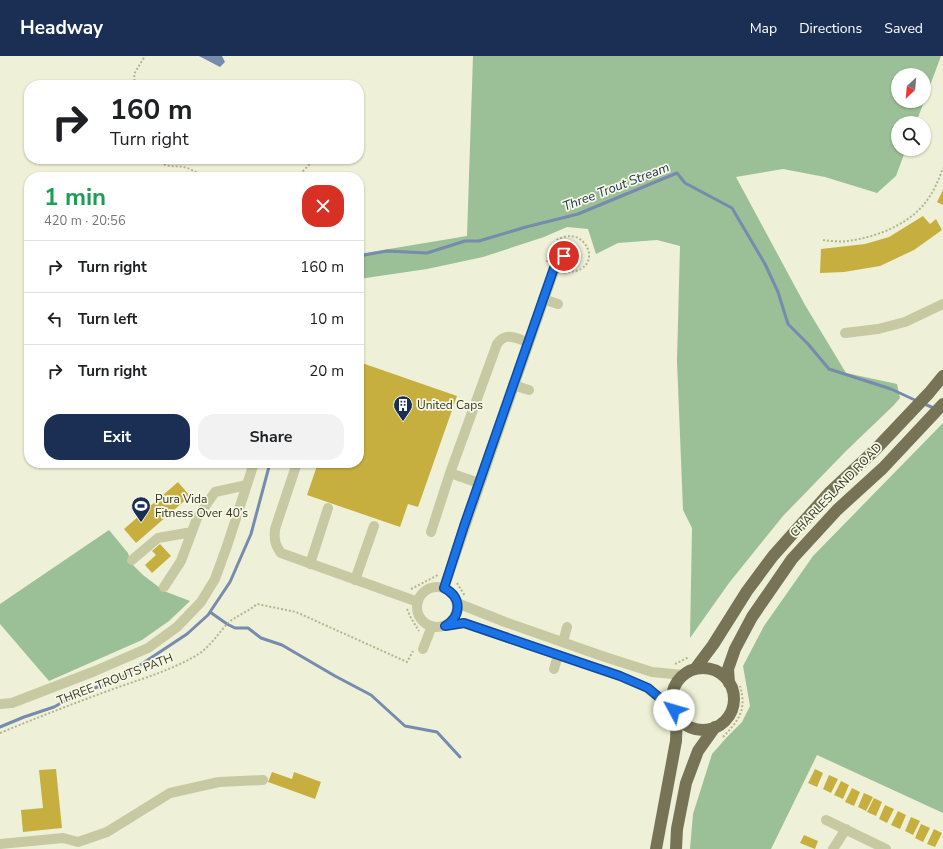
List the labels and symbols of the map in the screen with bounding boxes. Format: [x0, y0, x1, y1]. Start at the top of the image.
north arrow [891, 68, 931, 108]
water label: Three Trout Stream [560, 158, 672, 216]
pin [547, 239, 581, 273]
building icon: United Caps [392, 394, 414, 422]
place label: United Caps [417, 397, 483, 413]
street label: CHARLESLAND ROAD [787, 439, 885, 541]
place label: Pura Vida Fitness Over 40’s [155, 491, 248, 521]
sports icon: Pura Vida Fitness Over 40’s [130, 495, 152, 523]
street label: THREE TROUTS PATH [55, 650, 175, 708]
position arrow [653, 689, 695, 731]

